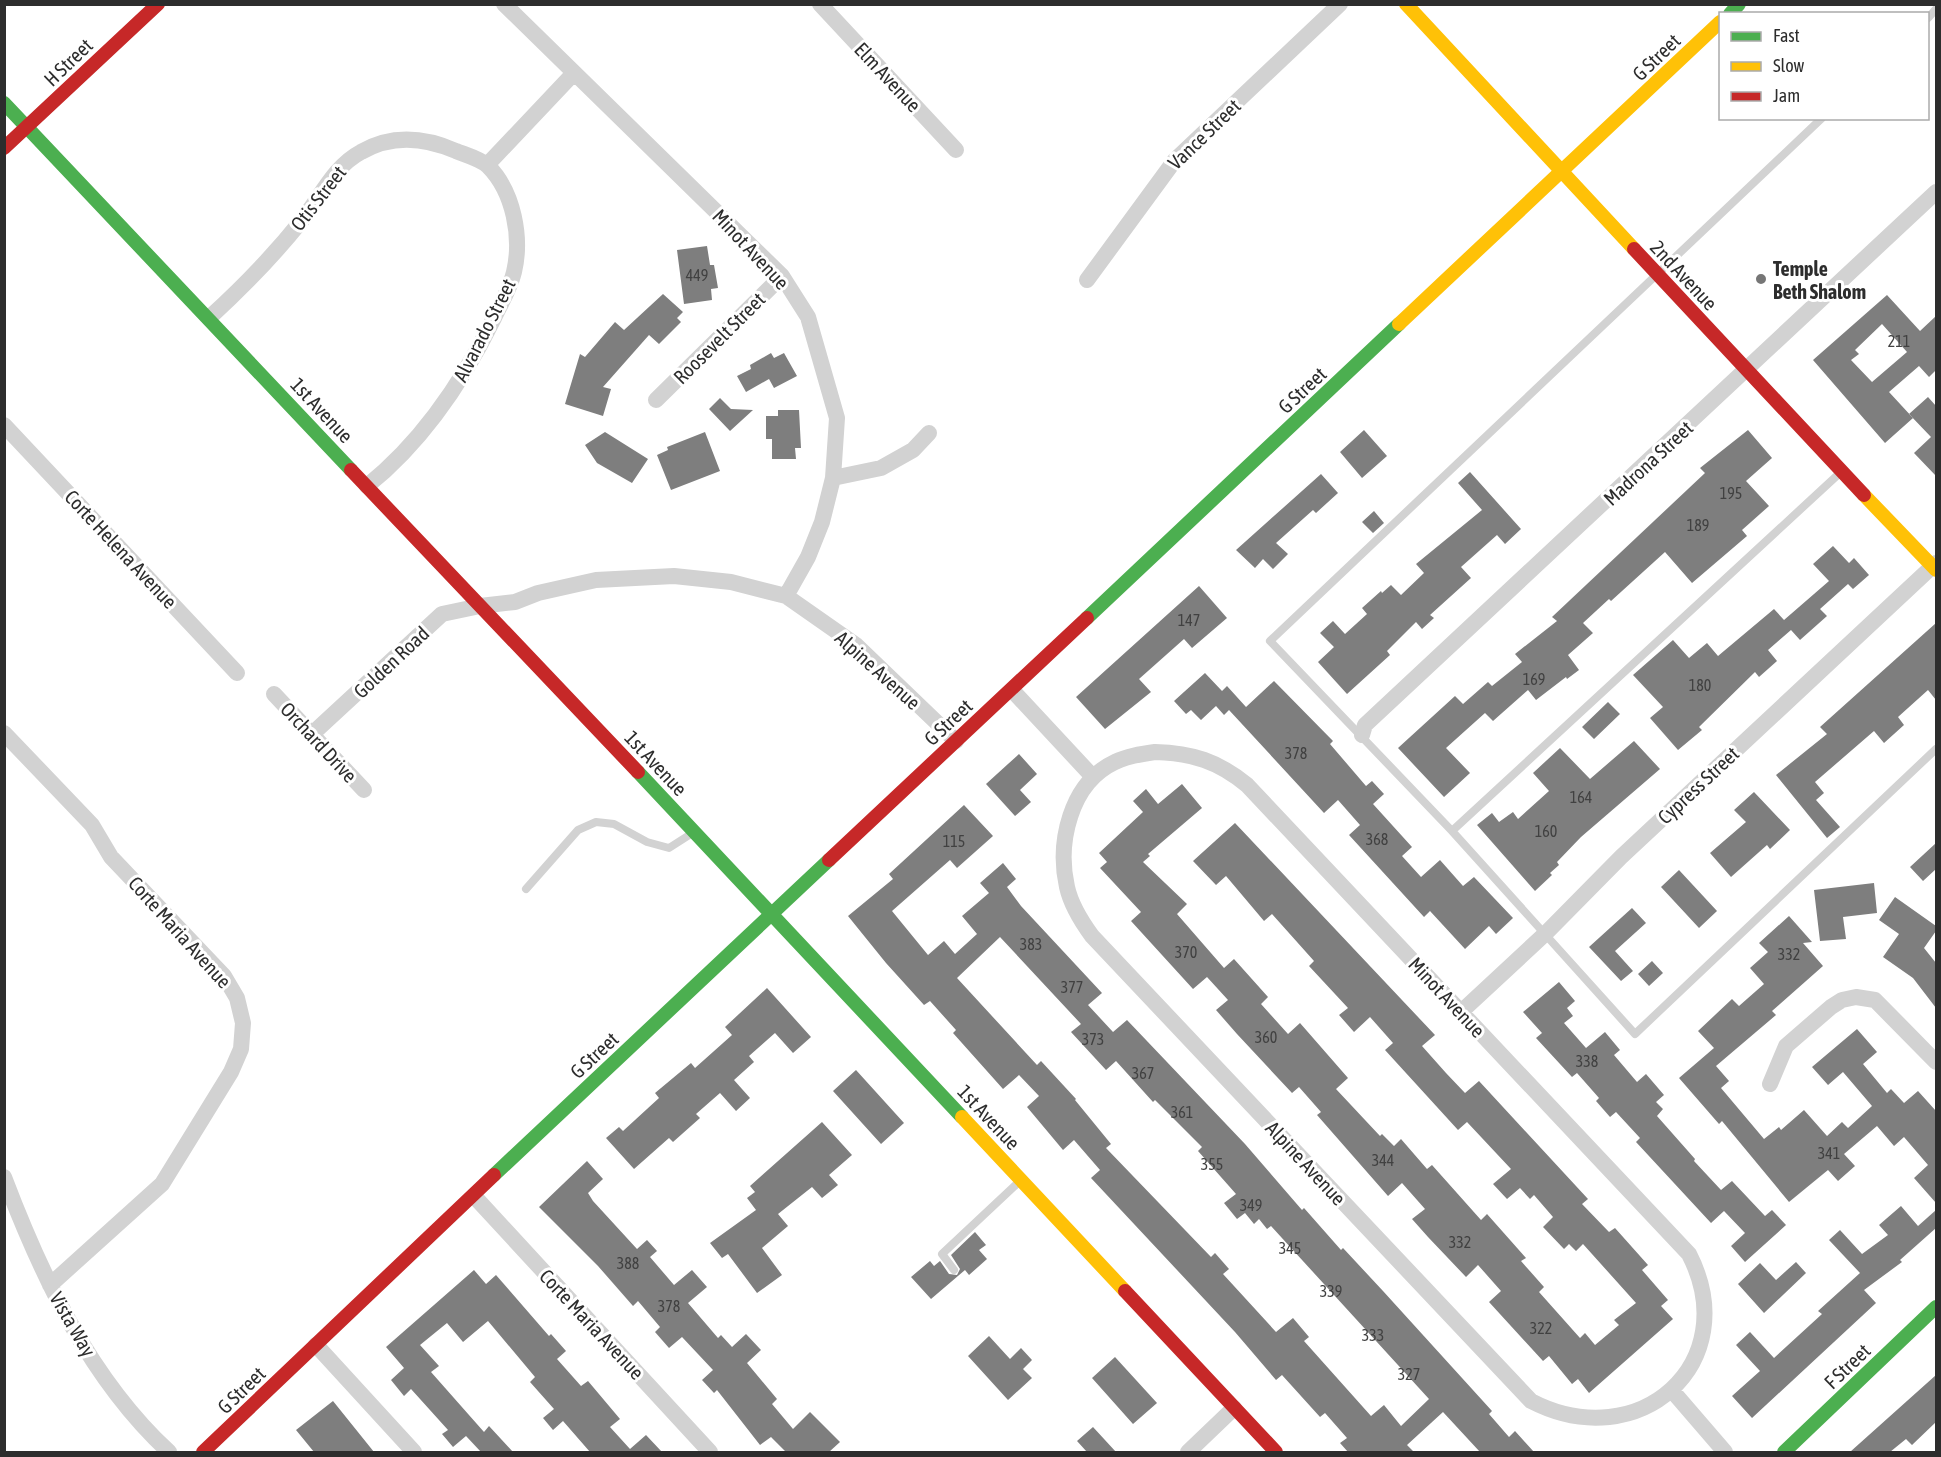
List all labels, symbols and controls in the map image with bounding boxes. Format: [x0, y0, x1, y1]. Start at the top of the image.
legend [1719, 12, 1929, 120]
text: Fast [1773, 25, 1800, 46]
street label: G Street [1627, 29, 1685, 85]
street label: H Street [39, 33, 97, 91]
street label: Elm Avenue [850, 38, 926, 116]
text: Slow [1773, 55, 1804, 76]
text: Jam [1773, 85, 1800, 106]
street label: Vance Street [1163, 94, 1245, 174]
street label: Otis Street [286, 161, 351, 235]
street label: Minot Avenue [708, 204, 794, 294]
street label: 2nd Avenue [1646, 235, 1722, 315]
place label: Temple Beth Shalom [1773, 257, 1866, 303]
house number: 449 [686, 266, 708, 284]
marker: Temple Beth Shalom [1754, 272, 1768, 286]
street label: Alvarado Street [448, 274, 520, 385]
street label: Roosevelt Street [669, 287, 770, 388]
house number: 211 [1888, 332, 1910, 350]
street label: G Street [1273, 362, 1331, 418]
street label: 1st Avenue [286, 373, 358, 447]
street label: Madrona Street [1599, 416, 1697, 510]
house number: 195 [1720, 484, 1742, 502]
street label: Corte Helena Avenue [60, 485, 182, 613]
house number: 189 [1687, 516, 1709, 534]
house number: 147 [1178, 611, 1200, 629]
street label: Golden Road [349, 621, 433, 703]
street label: Alpine Avenue [831, 626, 925, 714]
house number: 169 [1523, 670, 1545, 688]
house number: 180 [1689, 676, 1711, 694]
street label: G Street [919, 694, 977, 750]
street label: Orchard Drive [276, 697, 362, 787]
street label: 1st Avenue [620, 726, 692, 800]
street label: Cypress Street [1653, 741, 1743, 828]
house number: 378 [1285, 744, 1307, 762]
house number: 164 [1570, 788, 1592, 806]
house number: 160 [1535, 822, 1557, 840]
house number: 368 [1366, 830, 1388, 848]
house number: 115 [943, 832, 965, 850]
street label: Corte Maria Avenue [124, 872, 236, 992]
house number: 383 [1020, 935, 1042, 953]
house number: 370 [1175, 943, 1197, 961]
house number: 332 [1778, 945, 1800, 963]
street label: Minot Avenue [1404, 952, 1490, 1042]
house number: 377 [1061, 978, 1083, 996]
street label: G Street [565, 1027, 623, 1083]
house number: 360 [1255, 1028, 1277, 1046]
house number: 373 [1082, 1030, 1104, 1048]
house number: 338 [1576, 1052, 1598, 1070]
house number: 367 [1132, 1064, 1154, 1082]
street label: 1st Avenue [953, 1080, 1025, 1154]
house number: 361 [1171, 1103, 1193, 1121]
street label: Alpine Avenue [1261, 1116, 1351, 1210]
house number: 341 [1818, 1144, 1840, 1162]
house number: 344 [1372, 1151, 1394, 1169]
house number: 355 [1201, 1155, 1223, 1173]
house number: 349 [1240, 1196, 1262, 1214]
house number: 332 [1449, 1233, 1471, 1251]
house number: 345 [1279, 1239, 1301, 1257]
house number: 388 [617, 1254, 639, 1272]
street label: Corte Maria Avenue [535, 1264, 649, 1384]
house number: 339 [1320, 1282, 1342, 1300]
street label: Vista Way [45, 1288, 101, 1360]
house number: 378 [658, 1297, 680, 1315]
house number: 322 [1530, 1319, 1552, 1337]
house number: 333 [1362, 1326, 1384, 1344]
street label: F Street [1819, 1339, 1875, 1393]
street label: G Street [212, 1362, 270, 1418]
house number: 327 [1398, 1365, 1420, 1383]

